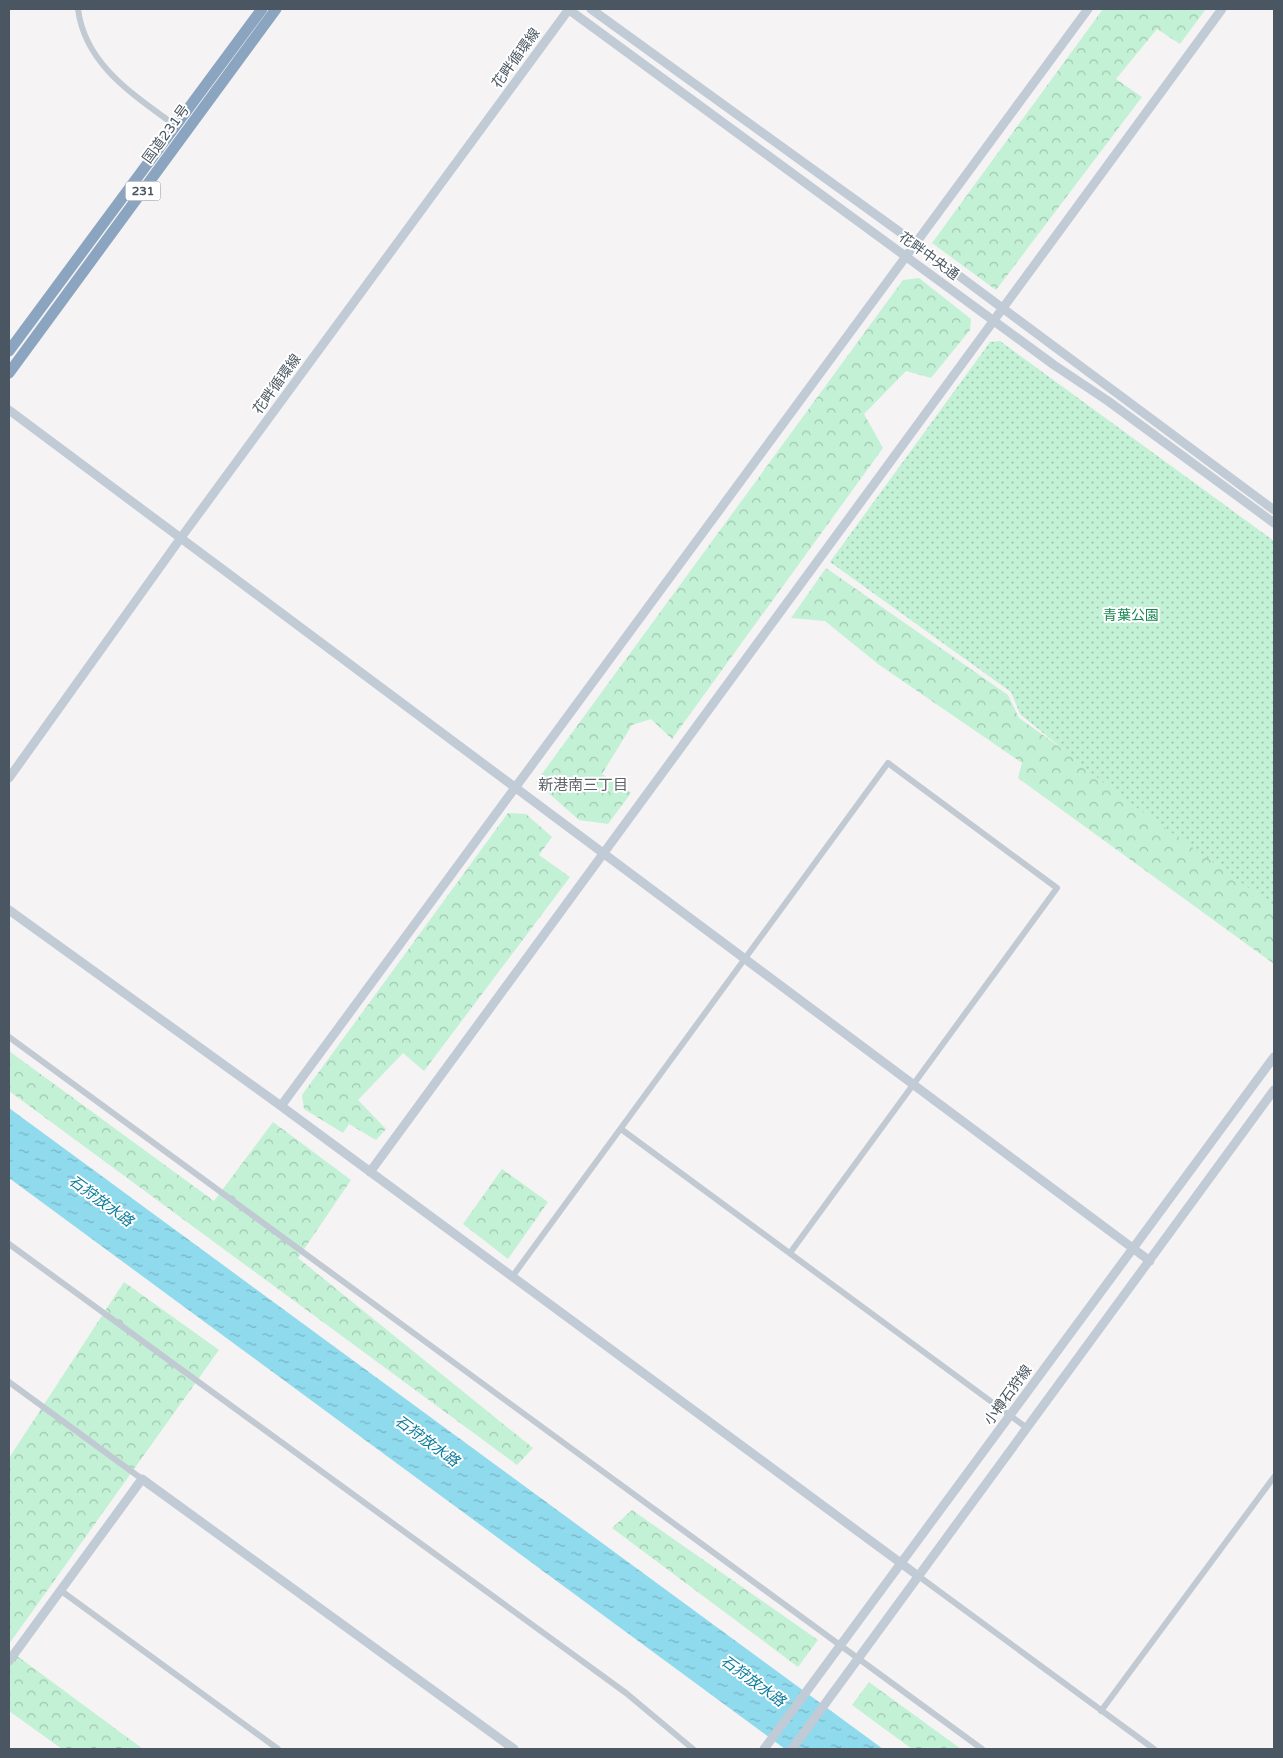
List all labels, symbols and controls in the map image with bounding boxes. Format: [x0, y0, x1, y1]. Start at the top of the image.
street label: 花畔循環線 [489, 25, 543, 91]
street label: 国道231号 [139, 101, 193, 167]
road number: 231 [126, 182, 160, 200]
street label: 花畔中央通 [896, 229, 962, 283]
street label: 花畔循環線 [250, 351, 304, 417]
park label: 青葉公園 [1103, 607, 1159, 624]
district label: 新港南三丁目 [538, 776, 628, 794]
water label: 石狩放水路 [65, 1172, 138, 1231]
street label: 小樽石狩線 [981, 1362, 1035, 1428]
water label: 石狩放水路 [391, 1412, 464, 1471]
water label: 石狩放水路 [717, 1652, 790, 1711]

